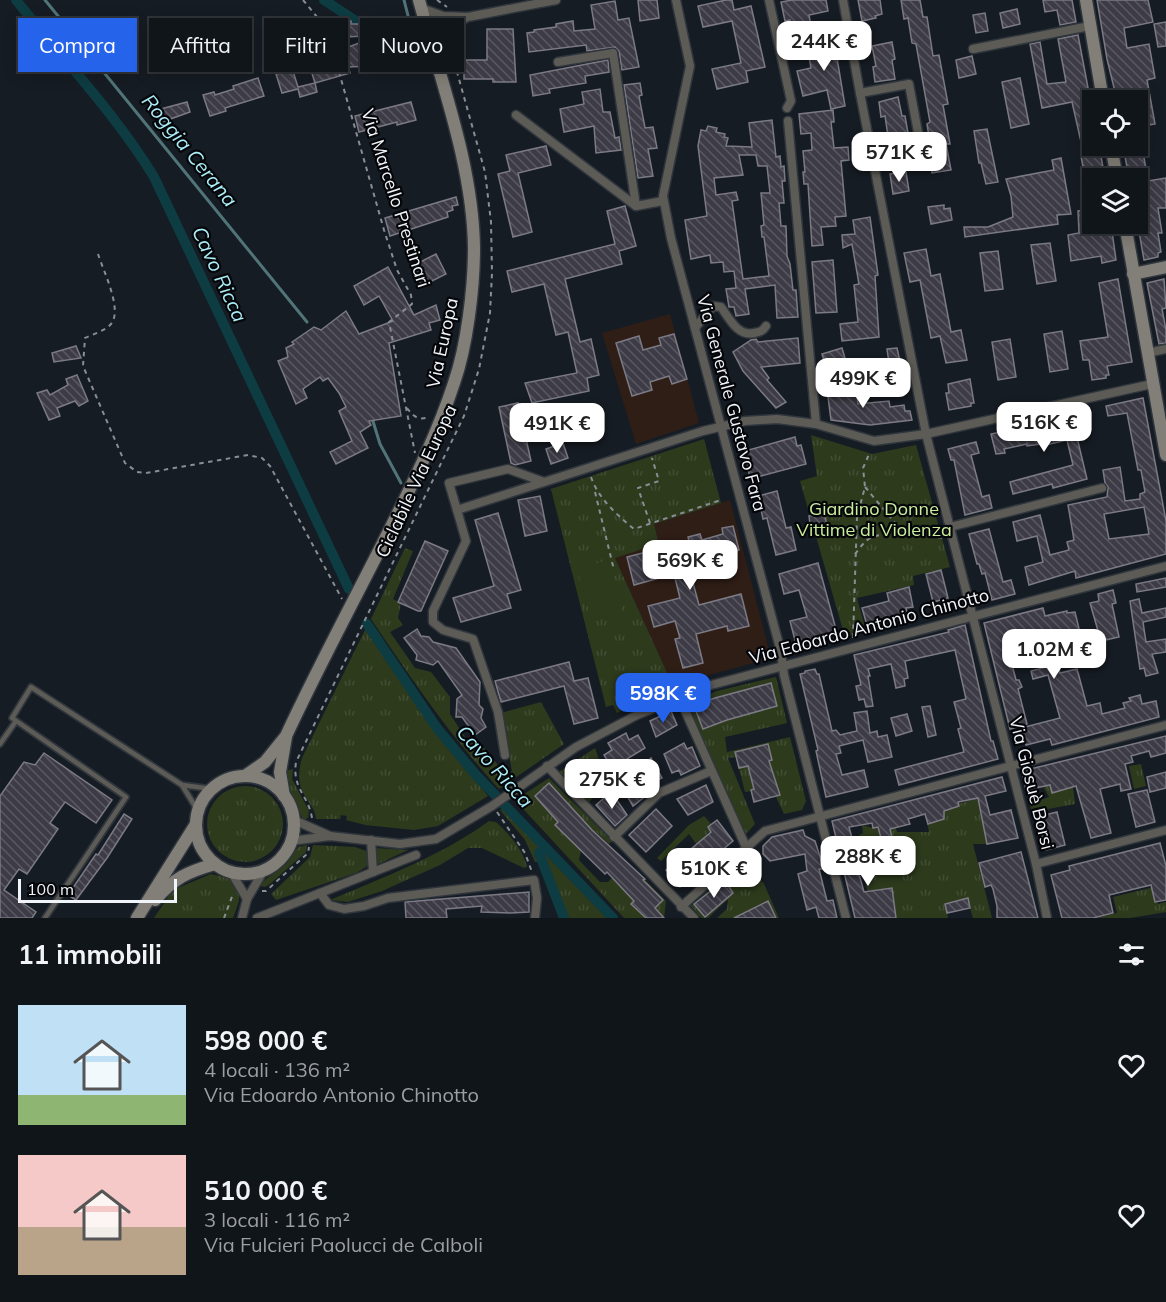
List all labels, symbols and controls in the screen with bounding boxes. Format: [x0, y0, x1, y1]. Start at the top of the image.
chip: Compra [18, 18, 137, 72]
chip: Affitta [149, 18, 252, 72]
chip: Filtri [264, 18, 348, 72]
chip: Nuovo [360, 18, 464, 72]
pin: 244K € [775, 21, 873, 72]
text: 244K € [791, 28, 857, 53]
water label: Roggia Cerana [137, 89, 243, 211]
map controls [1082, 90, 1148, 234]
button: locate [1082, 90, 1148, 156]
street label: Via Marcello Prestinari [356, 106, 436, 290]
pin: 571K € [850, 132, 948, 183]
text: 571K € [866, 139, 932, 164]
button: layers [1082, 168, 1148, 234]
water label: Cavo Ricca [187, 222, 253, 326]
street label: Via Generale Gustavo Fara [692, 292, 772, 514]
street label: Via Europa [421, 296, 463, 390]
pin: 499K € [814, 358, 912, 409]
text: 499K € [830, 365, 896, 390]
street label: Ciclabile Via Europa [370, 401, 462, 561]
pin: 516K € [995, 402, 1093, 453]
pin: 491K € [508, 403, 606, 454]
text: 516K € [1011, 409, 1077, 434]
text: 491K € [524, 410, 590, 435]
park label: Giardino Donne Vittime di Violenza [796, 497, 952, 541]
pin: 569K € [641, 540, 739, 591]
text: 569K € [657, 547, 723, 572]
street label: Via Edoardo Antonio Chinotto [747, 583, 991, 669]
pin: 1.02M € [999, 629, 1109, 680]
text: 1.02M € [1016, 636, 1092, 661]
pin: 598K € [614, 673, 712, 724]
text: 598K € [630, 680, 696, 705]
street label: Via Giosuè Borsi [1004, 714, 1060, 852]
water label: Cavo Ricca [451, 720, 539, 812]
pin: 275K € [563, 759, 661, 810]
text: 275K € [579, 766, 645, 791]
pin: 288K € [819, 836, 917, 887]
text: 288K € [835, 843, 901, 868]
pin: 510K € [665, 848, 763, 899]
text: 510K € [681, 855, 747, 880]
scale bar [18, 876, 177, 904]
text: 100 m [27, 879, 74, 899]
text: 11 immobili [18, 938, 162, 971]
icon: filters [1115, 938, 1148, 971]
text: 598 000 € [204, 1024, 327, 1057]
icon: home [66, 1029, 138, 1101]
icon: heart [1115, 1049, 1148, 1082]
text: 4 locali · 136 m² [204, 1057, 350, 1082]
text: Via Edoardo Antonio Chinotto [204, 1082, 479, 1107]
text: 510 000 € [204, 1174, 327, 1207]
icon: home [66, 1179, 138, 1251]
icon: heart [1115, 1199, 1148, 1232]
text: 3 locali · 116 m² [204, 1207, 350, 1232]
text: Via Fulcieri Paolucci de Calboli [204, 1232, 483, 1257]

